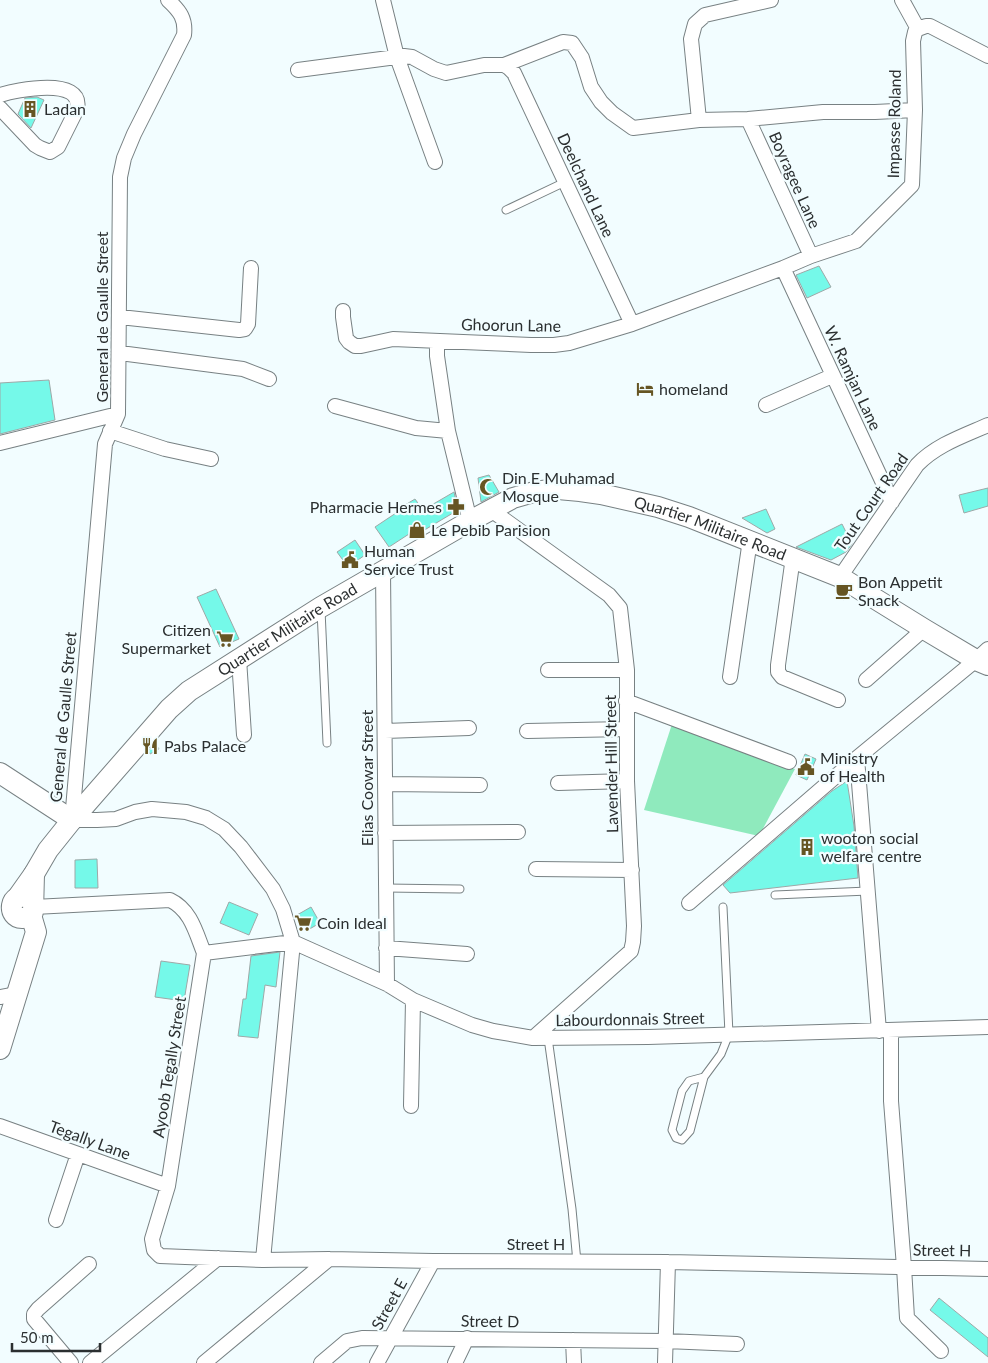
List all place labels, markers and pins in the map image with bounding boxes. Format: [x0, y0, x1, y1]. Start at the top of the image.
building icon: Ladan [20, 99, 40, 119]
place label: Ladan [44, 99, 86, 118]
hotel icon: homeland [635, 379, 655, 399]
place label: homeland [659, 379, 728, 398]
place label: Din E Muhamad Mosque [502, 468, 615, 505]
mosque icon: Din E Muhamad Mosque [478, 477, 498, 497]
place label: Pharmacie Hermes [310, 497, 442, 516]
pharmacy icon: Pharmacie Hermes [446, 497, 466, 517]
shop icon: Le Pebib Parision [407, 520, 427, 540]
place label: Le Pebib Parision [431, 520, 550, 539]
place label: Human Service Trust [364, 541, 454, 578]
public building icon: Human Service Trust [340, 550, 360, 570]
place label: Bon Appetit Snack [858, 572, 943, 609]
cafe icon: Bon Appetit Snack [834, 581, 854, 601]
place label: Citizen Supermarket [122, 620, 211, 657]
supermarket icon: Citizen Supermarket [215, 629, 235, 649]
restaurant icon: Pabs Palace [140, 736, 160, 756]
place label: Pabs Palace [164, 736, 246, 755]
place label: Ministry of Health [820, 748, 885, 785]
public building icon: Ministry of Health [796, 757, 816, 777]
place label: wooton social welfare centre [821, 828, 922, 865]
building icon: wooton social welfare centre [797, 837, 817, 857]
supermarket icon: Coin Ideal [293, 913, 313, 933]
place label: Coin Ideal [317, 913, 387, 932]

